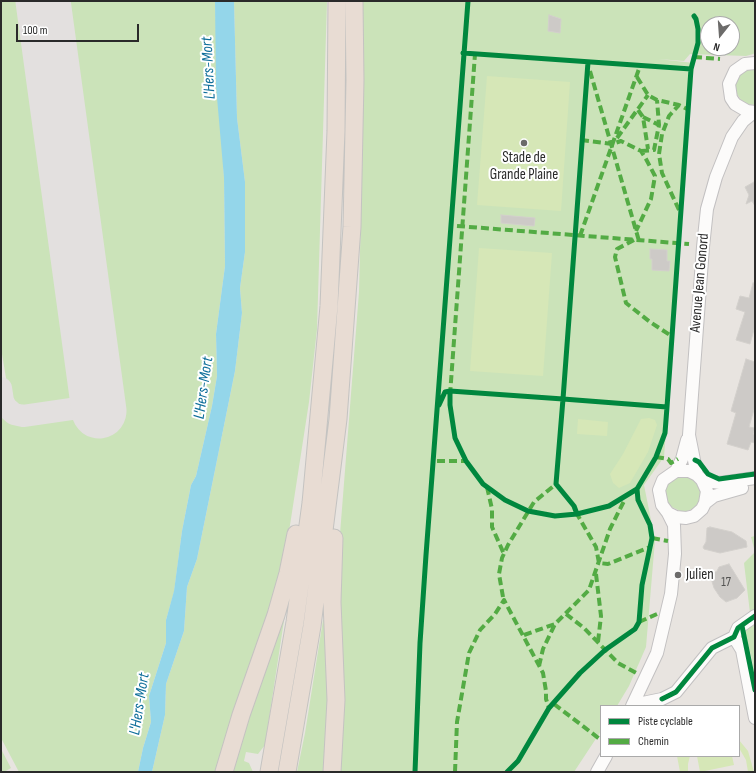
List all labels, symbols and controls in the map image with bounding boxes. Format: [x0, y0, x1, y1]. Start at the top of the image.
scale bar [18, 16, 141, 42]
north arrow [700, 16, 740, 56]
text: 100 m [23, 23, 48, 38]
water label: L'Hers-Mort [198, 36, 220, 100]
text: N [712, 40, 721, 54]
marker: Stade de Grande Plaine [519, 138, 529, 148]
place label: Stade de Grande Plaine [490, 149, 558, 184]
street label: Avenue Jean Gonord [687, 233, 713, 333]
water label: L'Hers-Mort [190, 356, 218, 420]
place label: Julien [686, 566, 714, 584]
marker: Julien [673, 570, 683, 580]
house number: 17 [721, 575, 731, 591]
water label: L'Hers-Mort [126, 672, 154, 736]
legend [600, 705, 740, 757]
text: Piste cyclable [638, 714, 693, 729]
text: Chemin [638, 734, 669, 749]

